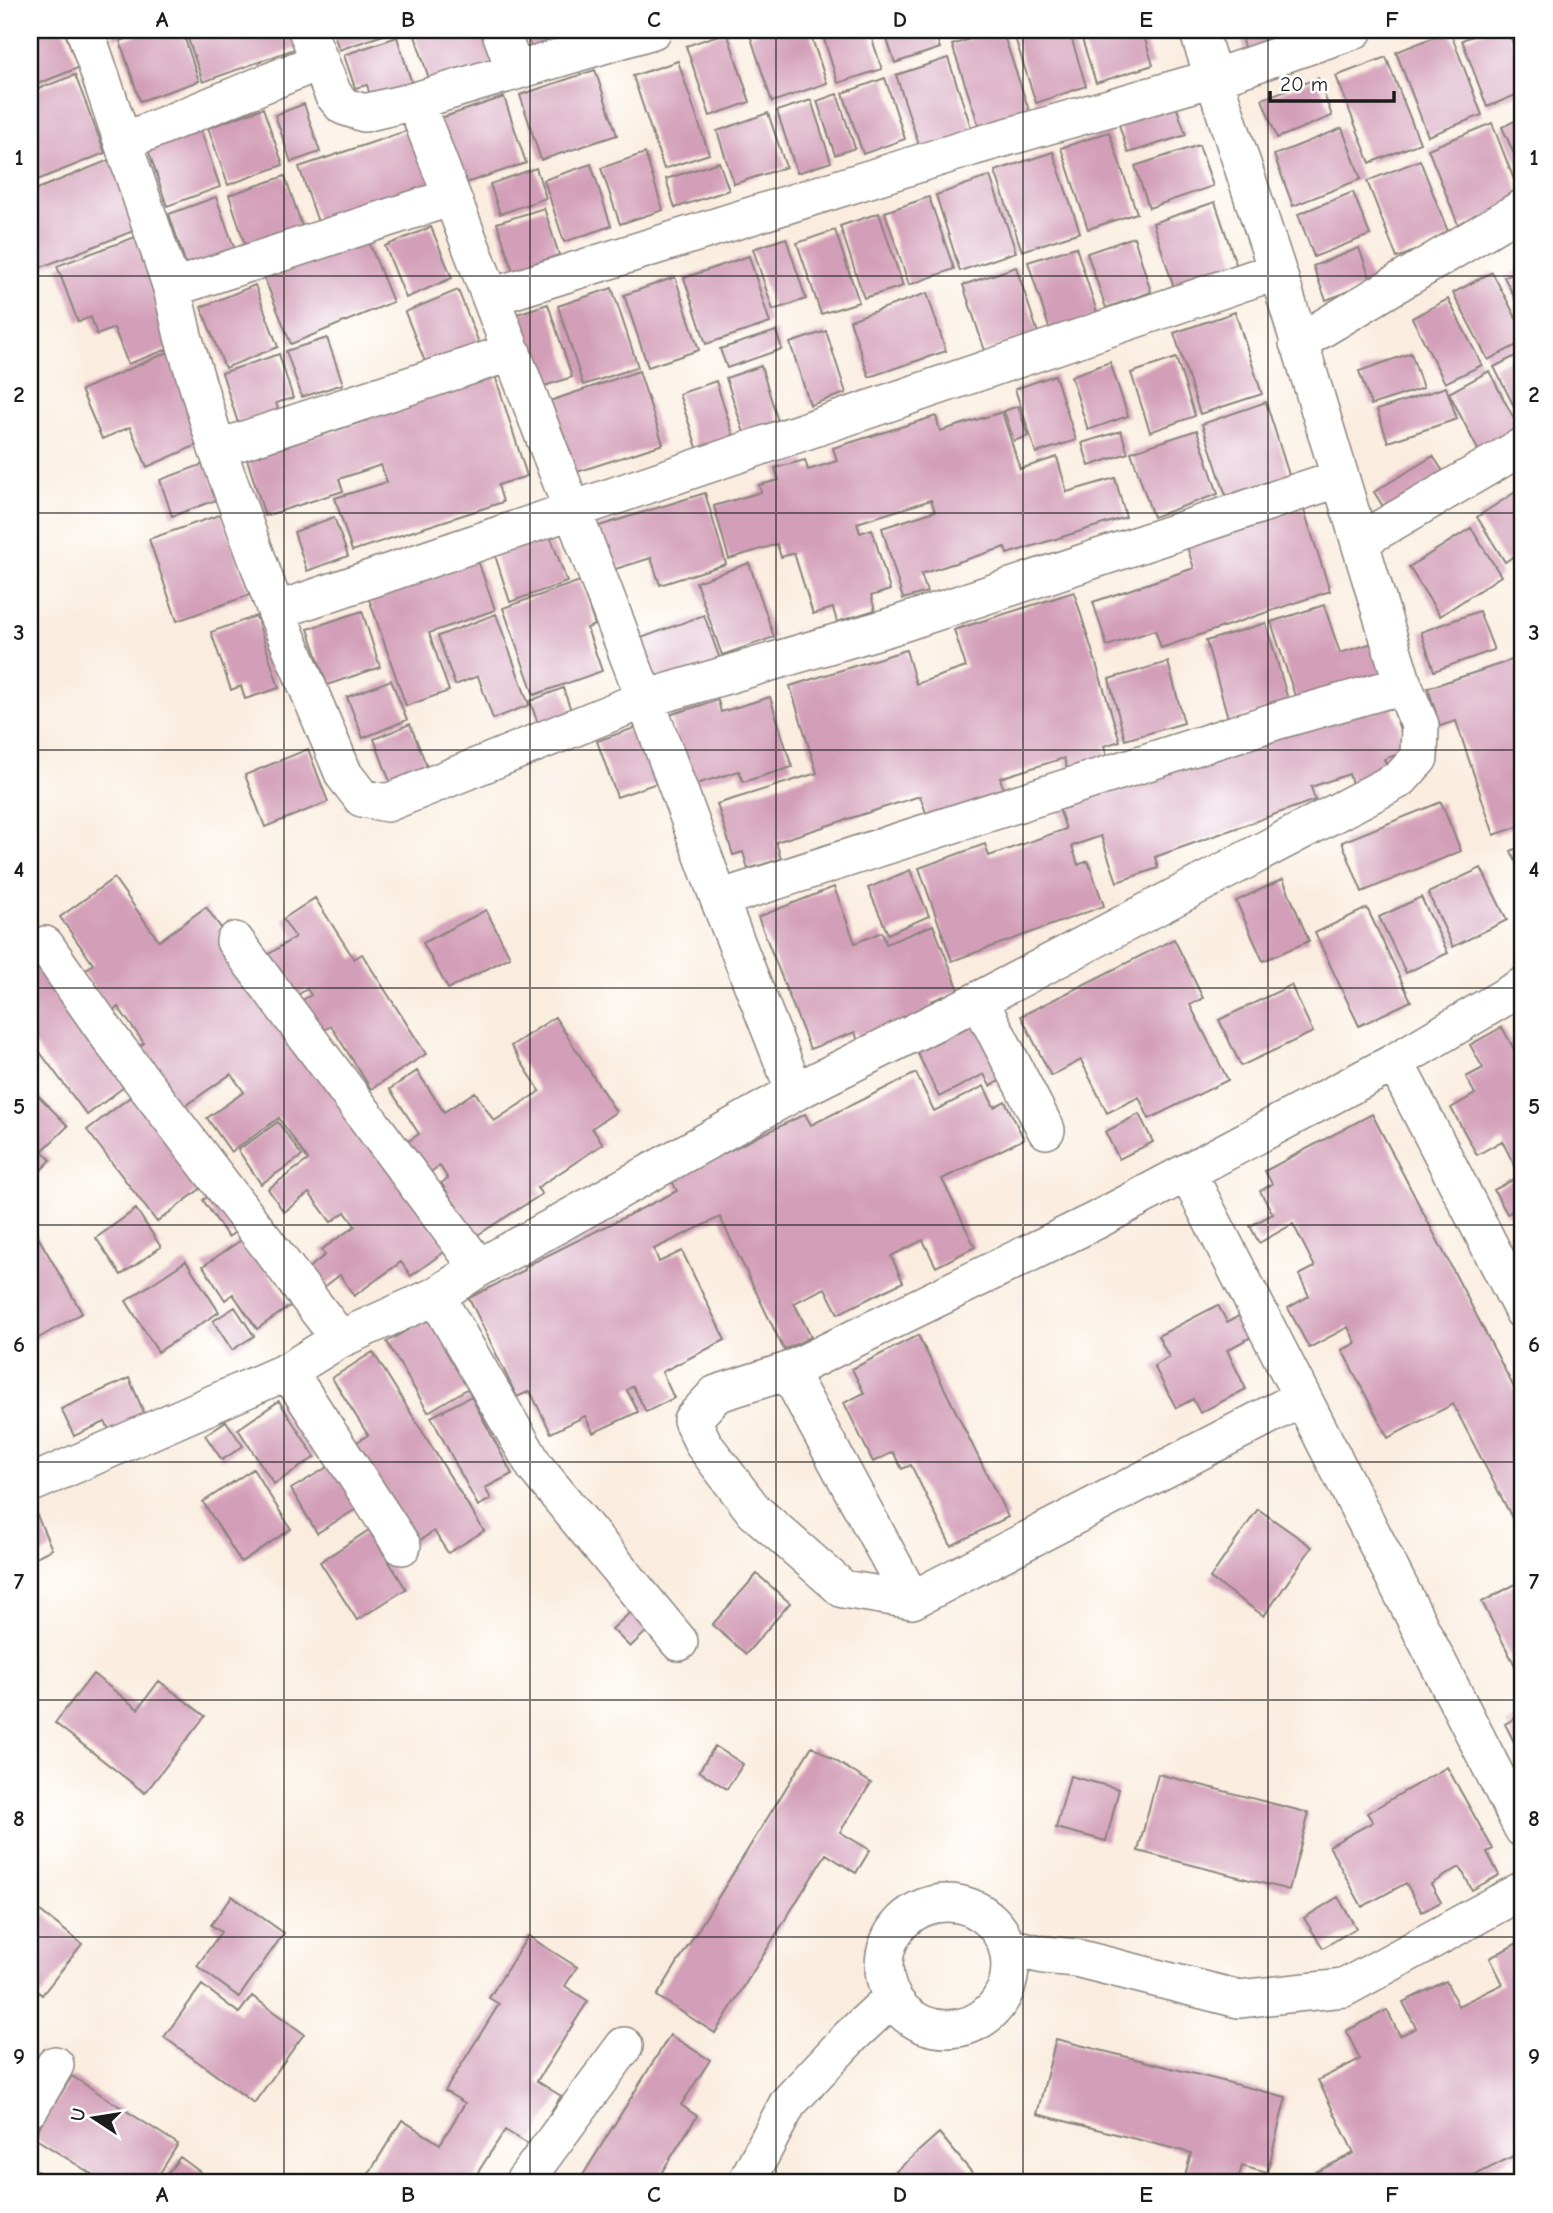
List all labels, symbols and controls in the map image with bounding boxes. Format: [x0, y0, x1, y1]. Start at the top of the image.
text: A [156, 6, 169, 33]
text: B [401, 6, 415, 33]
text: C [647, 6, 661, 33]
text: D [893, 6, 907, 33]
text: E [1139, 6, 1153, 33]
text: F [1385, 6, 1399, 33]
scale bar [1270, 60, 1394, 104]
text: 20 m [1280, 72, 1328, 96]
text: 1 [14, 144, 24, 171]
text: 1 [1529, 144, 1539, 171]
text: 2 [13, 381, 25, 408]
text: 2 [1528, 381, 1540, 408]
text: 3 [13, 619, 25, 646]
text: 3 [1528, 619, 1540, 646]
text: 4 [14, 856, 25, 883]
text: 4 [1529, 856, 1540, 883]
text: 5 [13, 1093, 25, 1120]
text: 5 [1528, 1093, 1540, 1120]
text: 6 [13, 1331, 25, 1358]
text: 6 [1528, 1331, 1540, 1358]
text: 7 [14, 1568, 25, 1595]
text: 7 [1529, 1568, 1540, 1595]
text: 8 [13, 1805, 25, 1832]
text: 8 [1528, 1805, 1540, 1832]
text: 9 [13, 2043, 25, 2070]
text: 9 [1528, 2043, 1540, 2070]
north arrow [60, 2084, 130, 2154]
text: U [66, 2106, 90, 2123]
text: A [156, 2181, 169, 2208]
text: B [401, 2181, 415, 2208]
text: C [647, 2181, 661, 2208]
text: D [893, 2181, 907, 2208]
text: E [1139, 2181, 1153, 2208]
text: F [1385, 2181, 1399, 2208]

